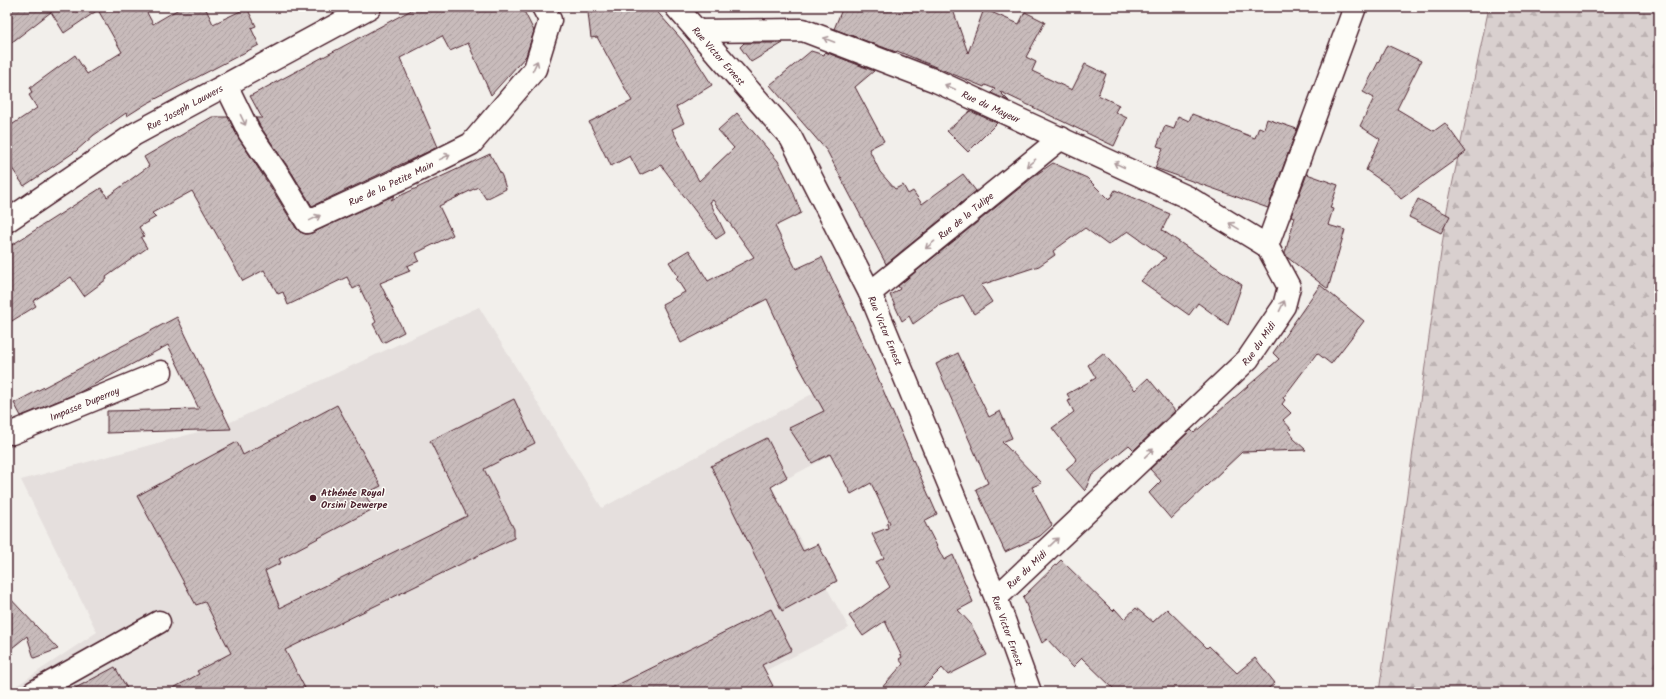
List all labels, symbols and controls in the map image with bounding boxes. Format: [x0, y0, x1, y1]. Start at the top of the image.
street label: Rue Victor Ernest [688, 23, 749, 90]
one-way arrow [823, 35, 835, 43]
one-way arrow [531, 60, 539, 72]
street label: Rue Joseph Lauwers [144, 81, 227, 135]
one-way arrow [944, 83, 956, 90]
street label: Rue du Mayeur [959, 87, 1023, 128]
one-way arrow [240, 114, 247, 126]
one-way arrow [439, 153, 451, 160]
street label: Rue de la Petite Main [346, 157, 437, 211]
one-way arrow [1025, 159, 1036, 168]
one-way arrow [1113, 161, 1125, 168]
street label: Rue de la Tulipe [935, 188, 998, 244]
one-way arrow [309, 214, 321, 221]
one-way arrow [1228, 221, 1240, 229]
one-way arrow [924, 241, 935, 249]
street label: Rue Victor Ernest [863, 294, 906, 368]
one-way arrow [1279, 300, 1286, 312]
street label: Rue du Midi [1238, 318, 1281, 370]
street label: Impasse Duperroy [47, 383, 122, 426]
one-way arrow [1143, 449, 1153, 458]
place label: Athénée Royal Orsini Dewerpe [321, 485, 388, 513]
marker: Athénée Royal Orsini Dewerpe [308, 493, 318, 503]
one-way arrow [1049, 538, 1059, 547]
street label: Rue du Midi [1003, 546, 1051, 593]
street label: Rue Victor Ernest [987, 593, 1027, 669]

